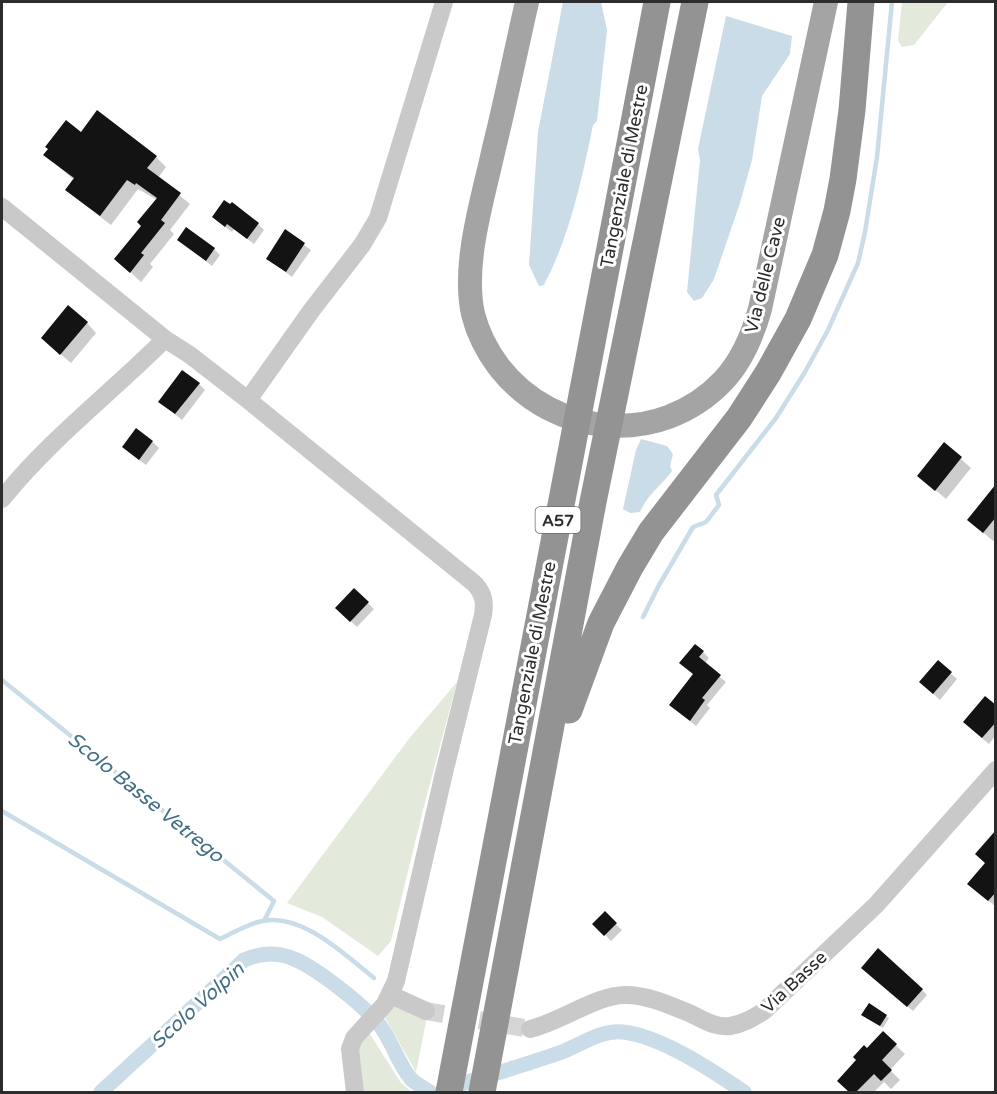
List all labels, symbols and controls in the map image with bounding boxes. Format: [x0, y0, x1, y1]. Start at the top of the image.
street label: Tangenziale di Mestre [595, 83, 653, 269]
street label: Via delle Cave [740, 215, 790, 335]
road number: A57 [536, 507, 580, 533]
street label: Tangenziale di Mestre [503, 560, 561, 746]
water label: Scolo Basse Vetrego [63, 728, 229, 868]
street label: Via Basse [757, 946, 831, 1018]
water label: Scolo Volpin [146, 957, 250, 1054]

